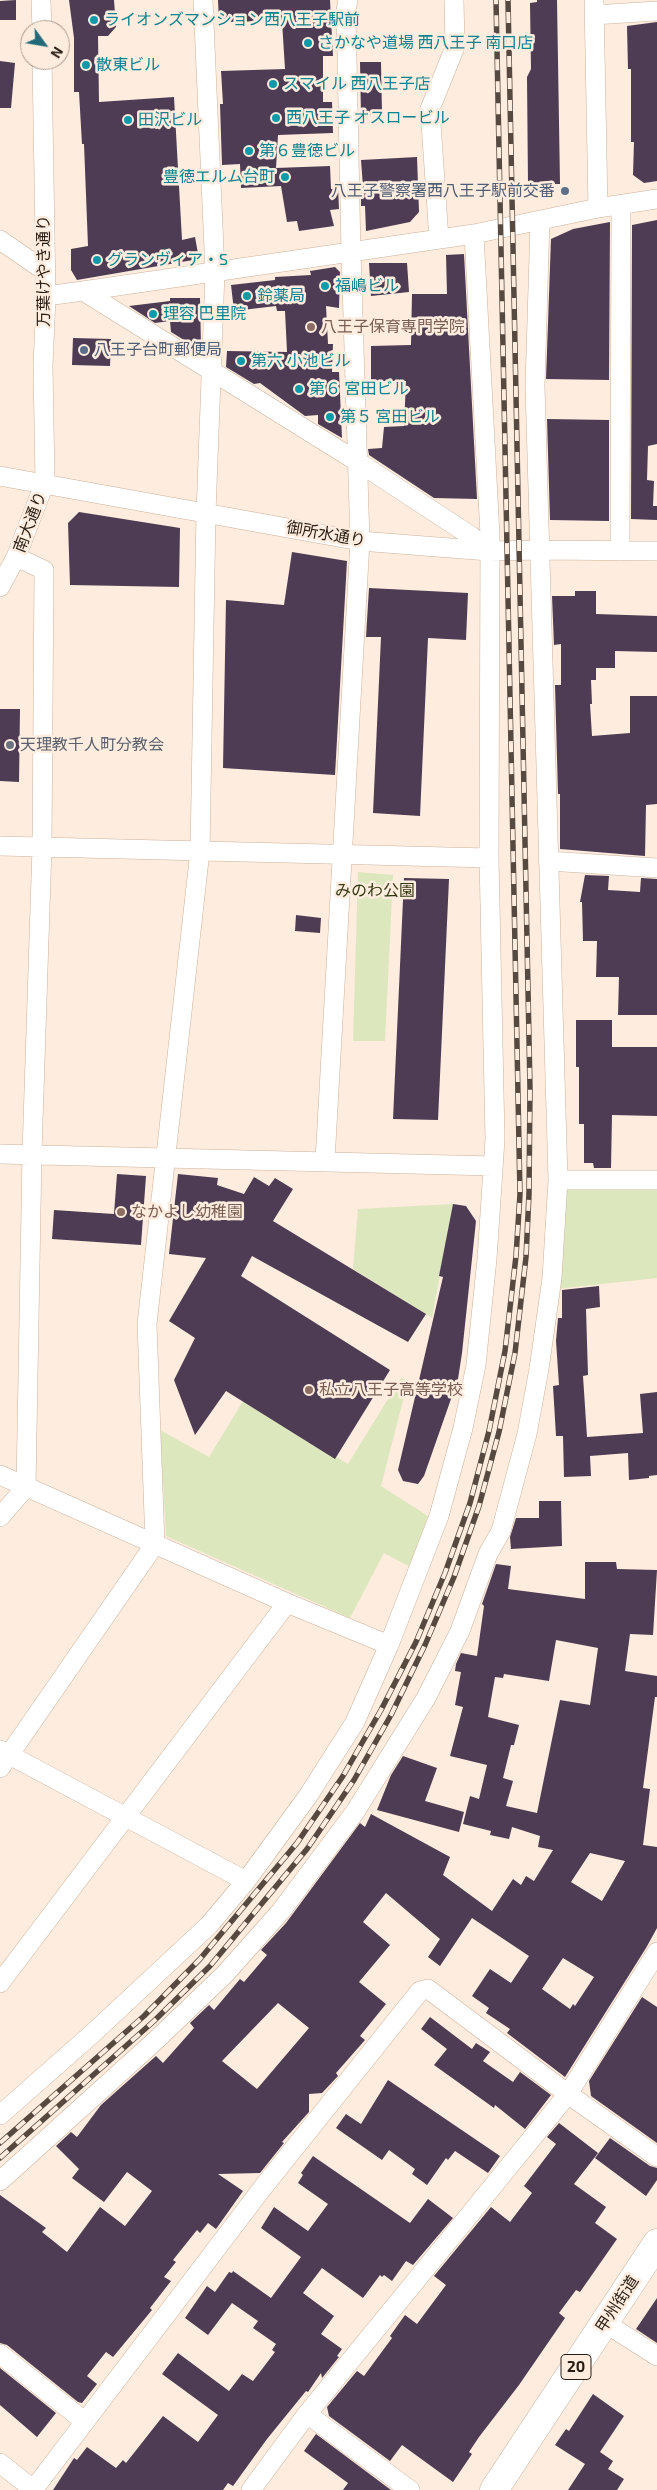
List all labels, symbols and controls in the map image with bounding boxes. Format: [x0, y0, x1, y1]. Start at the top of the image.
place label: ライオンズマンション西八王子駅前 [104, 10, 360, 30]
marker: ライオンズマンション西八王子駅前 [88, 14, 100, 26]
north arrow [20, 20, 70, 70]
place label: さかなや道場 西八王子 南口店 [318, 33, 533, 53]
marker: さかなや道場 西八王子 南口店 [302, 37, 314, 49]
text: N [47, 44, 67, 61]
place label: 散東ビル [96, 55, 160, 75]
marker: 散東ビル [80, 59, 92, 71]
place label: スマイル 西八王子店 [283, 74, 431, 94]
marker: スマイル 西八王子店 [267, 78, 279, 90]
place label: 西八王子 オスロービル [286, 108, 450, 128]
place label: 田沢ビル [138, 110, 202, 130]
marker: 西八王子 オスロービル [270, 112, 282, 124]
marker: 田沢ビル [122, 114, 134, 126]
place label: 第６豊徳ビル [259, 141, 355, 161]
marker: 第６豊徳ビル [243, 145, 255, 157]
place label: 豊徳エルム台町 [163, 167, 275, 187]
marker: 豊徳エルム台町 [279, 171, 291, 183]
place label: 八王子警察署西八王子駅前交番 [331, 181, 555, 201]
marker: 八王子警察署西八王子駅前交番 [559, 185, 571, 197]
street label: 万葉けやき通り [34, 215, 54, 327]
place label: グランヴィア・S [107, 250, 228, 270]
marker: グランヴィア・S [91, 254, 103, 266]
place label: 福嶋ビル [335, 276, 399, 296]
marker: 福嶋ビル [319, 280, 331, 292]
place label: 鈴薬局 [257, 286, 305, 306]
marker: 鈴薬局 [241, 290, 253, 302]
place label: 理容 巴里院 [163, 304, 247, 324]
marker: 理容 巴里院 [147, 308, 159, 320]
place label: 八王子保育専門学院 [321, 317, 465, 337]
marker: 八王子保育専門学院 [305, 321, 317, 333]
place label: 八王子台町郵便局 [94, 340, 222, 360]
marker: 八王子台町郵便局 [78, 344, 90, 356]
place label: 第六 小池ビル [251, 351, 351, 371]
marker: 第六 小池ビル [235, 355, 247, 367]
place label: 第６ 宮田ビル [309, 379, 409, 399]
marker: 第６ 宮田ビル [293, 383, 305, 395]
place label: 第５ 宮田ビル [340, 407, 440, 427]
marker: 第５ 宮田ビル [324, 411, 336, 423]
street label: 南大通り [10, 489, 50, 555]
street label: 御所水通り [285, 518, 367, 550]
place label: 天理教千人町分教会 [20, 735, 164, 755]
marker: 天理教千人町分教会 [4, 739, 16, 751]
park label: みのわ公園 [335, 881, 415, 901]
place label: なかよし幼稚園 [131, 1202, 243, 1222]
marker: なかよし幼稚園 [115, 1206, 127, 1218]
place label: 私立八王子高等学校 [319, 1380, 463, 1400]
marker: 私立八王子高等学校 [303, 1384, 315, 1396]
street label: 甲州街道 [592, 2272, 642, 2336]
road number: 20 [561, 2354, 591, 2380]

